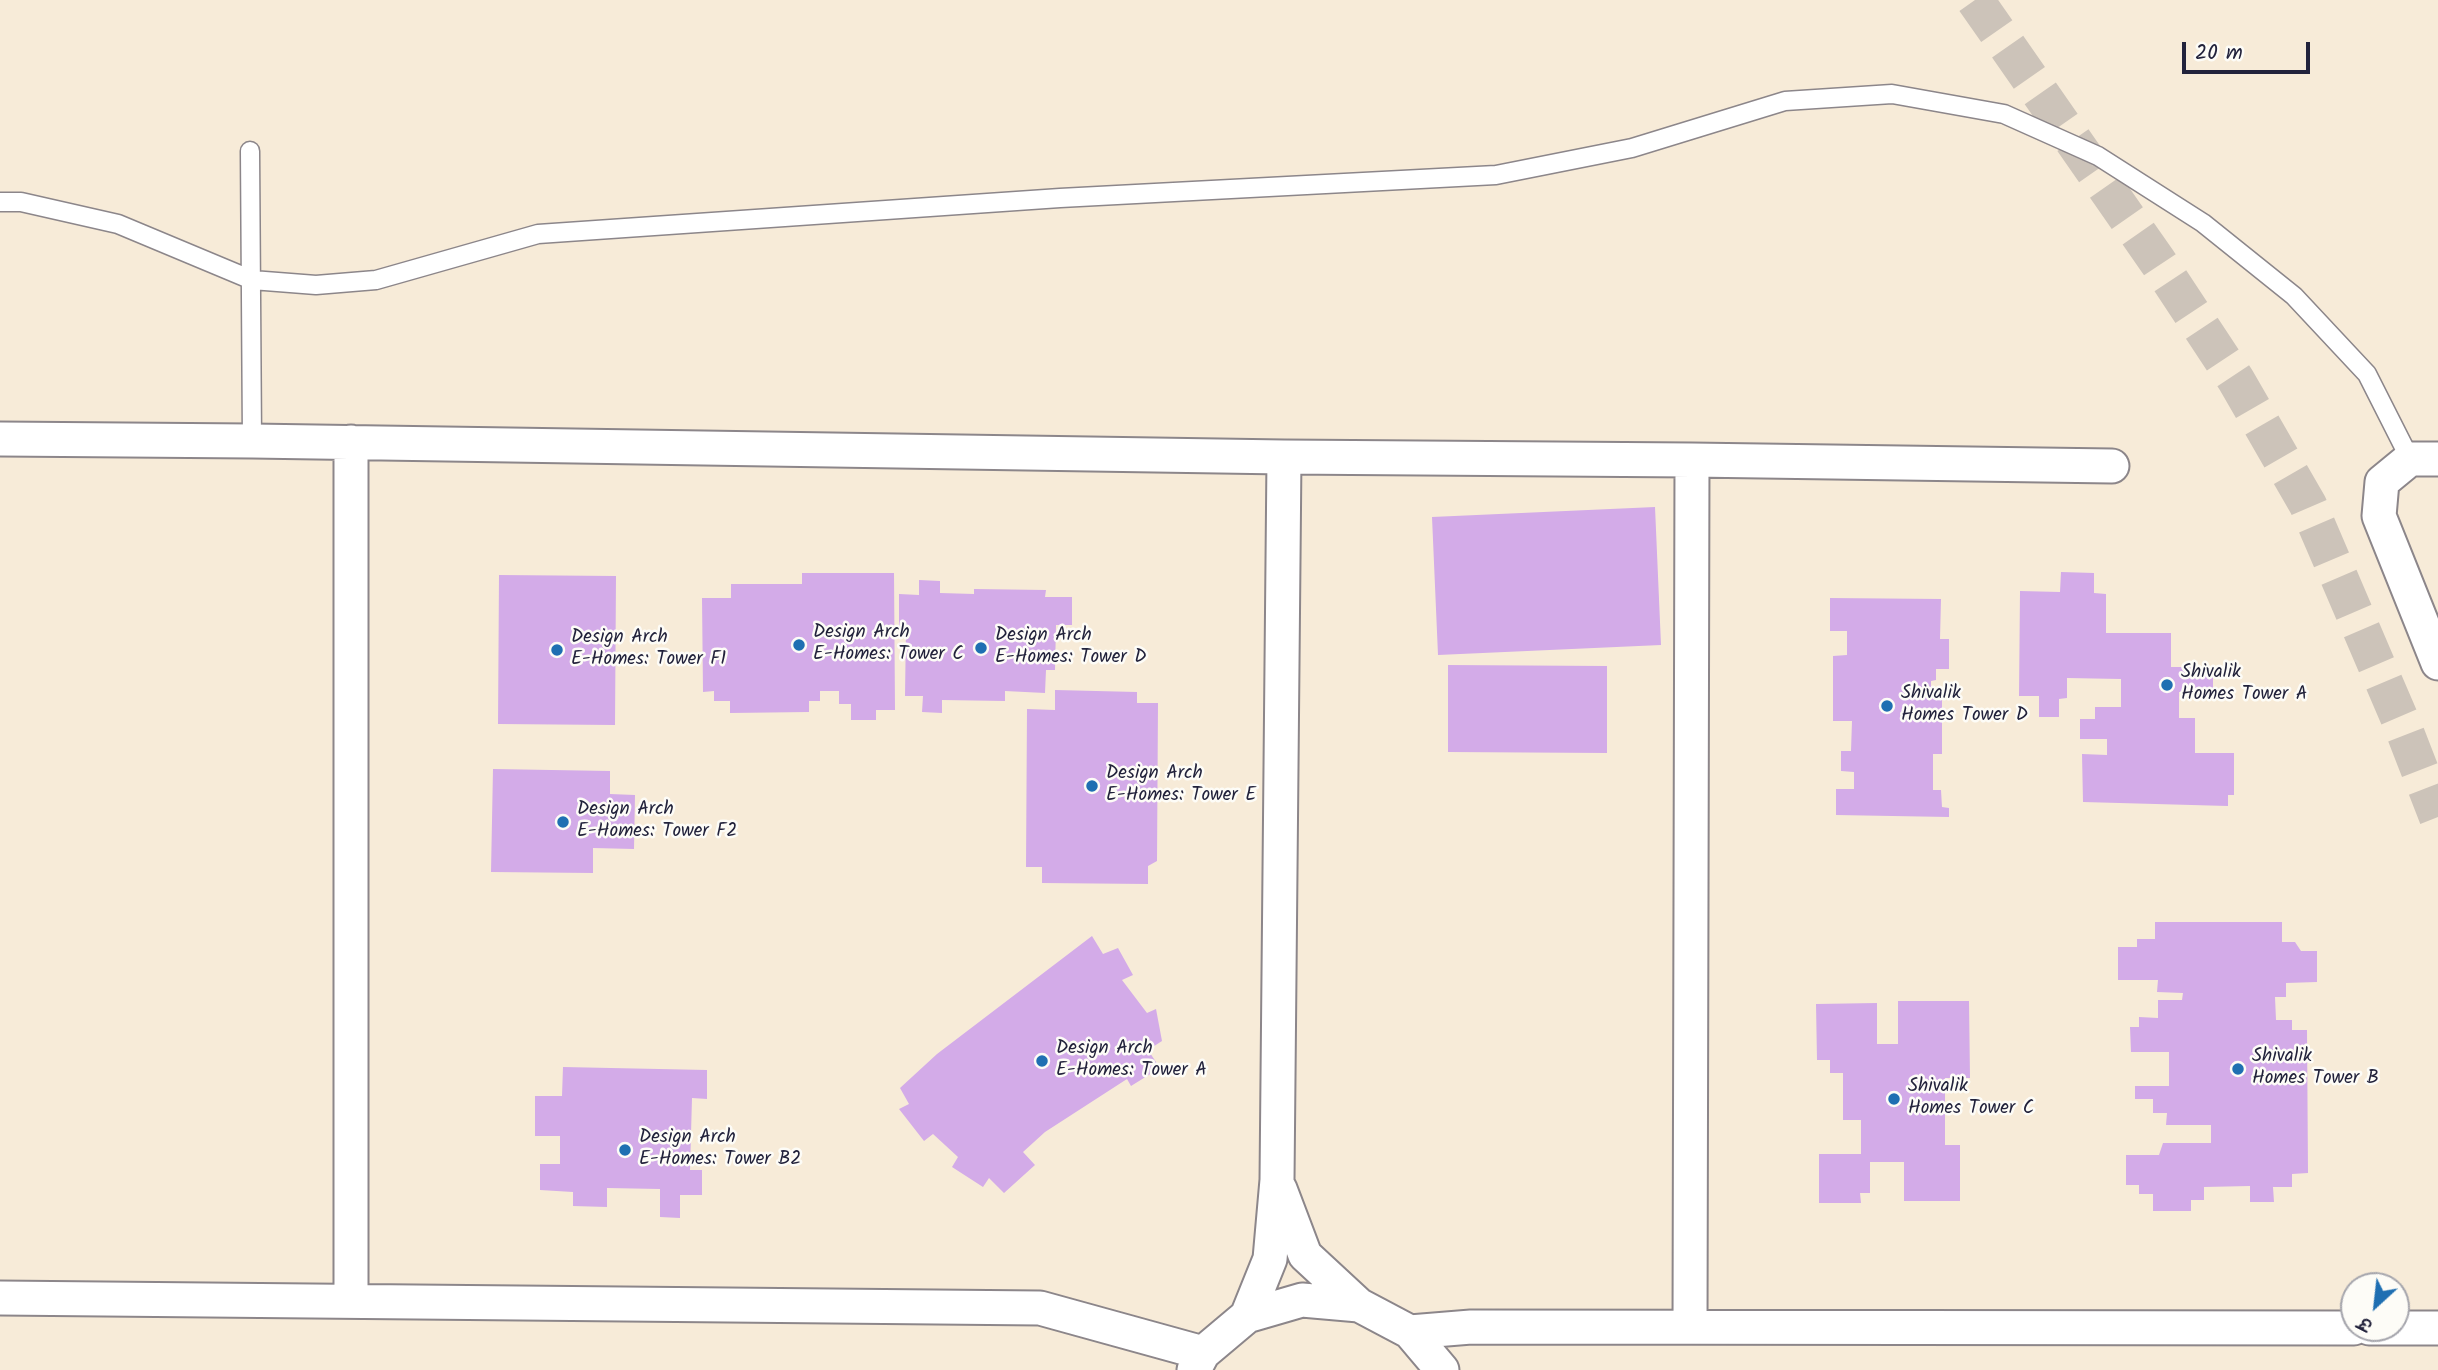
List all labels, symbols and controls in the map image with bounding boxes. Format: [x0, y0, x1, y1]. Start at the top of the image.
scale bar [2186, 28, 2314, 72]
text: 20 m [2195, 37, 2243, 70]
place label: Design Arch E-Homes: Tower C [813, 623, 964, 667]
place label: Design Arch E-Homes: Tower D [995, 626, 1147, 670]
place label: Design Arch E-Homes: Tower F1 [571, 628, 726, 672]
marker: Design Arch E-Homes: Tower C [791, 637, 807, 653]
marker: Design Arch E-Homes: Tower D [973, 640, 989, 656]
marker: Design Arch E-Homes: Tower F1 [549, 642, 565, 658]
place label: Shivalik Homes Tower A [2181, 663, 2307, 707]
marker: Shivalik Homes Tower A [2159, 677, 2175, 693]
place label: Shivalik Homes Tower D [1901, 684, 2028, 728]
marker: Shivalik Homes Tower D [1879, 698, 1895, 714]
place label: Design Arch E-Homes: Tower E [1106, 764, 1256, 808]
marker: Design Arch E-Homes: Tower E [1084, 778, 1100, 794]
place label: Design Arch E-Homes: Tower F2 [577, 800, 737, 844]
marker: Design Arch E-Homes: Tower F2 [555, 814, 571, 830]
place label: Design Arch E-Homes: Tower A [1056, 1039, 1207, 1083]
place label: Shivalik Homes Tower B [2252, 1047, 2379, 1091]
marker: Design Arch E-Homes: Tower A [1034, 1053, 1050, 1069]
marker: Shivalik Homes Tower B [2230, 1061, 2246, 1077]
place label: Shivalik Homes Tower C [1908, 1077, 2034, 1121]
marker: Shivalik Homes Tower C [1886, 1091, 1902, 1107]
place label: Design Arch E-Homes: Tower B2 [639, 1128, 801, 1172]
marker: Design Arch E-Homes: Tower B2 [617, 1142, 633, 1158]
north arrow [2340, 1272, 2410, 1342]
text: उ [2354, 1308, 2379, 1340]

